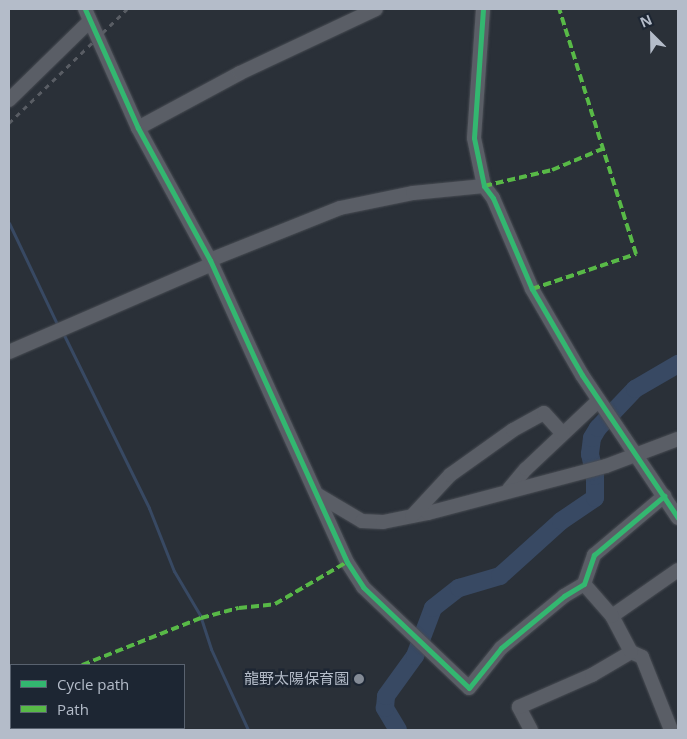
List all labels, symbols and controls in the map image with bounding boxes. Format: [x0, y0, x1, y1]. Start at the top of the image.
north arrow [627, 10, 677, 60]
text: N [637, 10, 655, 32]
legend [10, 664, 185, 729]
place label: 龍野太陽保育園 [244, 670, 349, 688]
marker: 龍野太陽保育園 [353, 673, 365, 685]
text: Cycle path [57, 674, 129, 694]
text: Path [57, 699, 89, 719]

